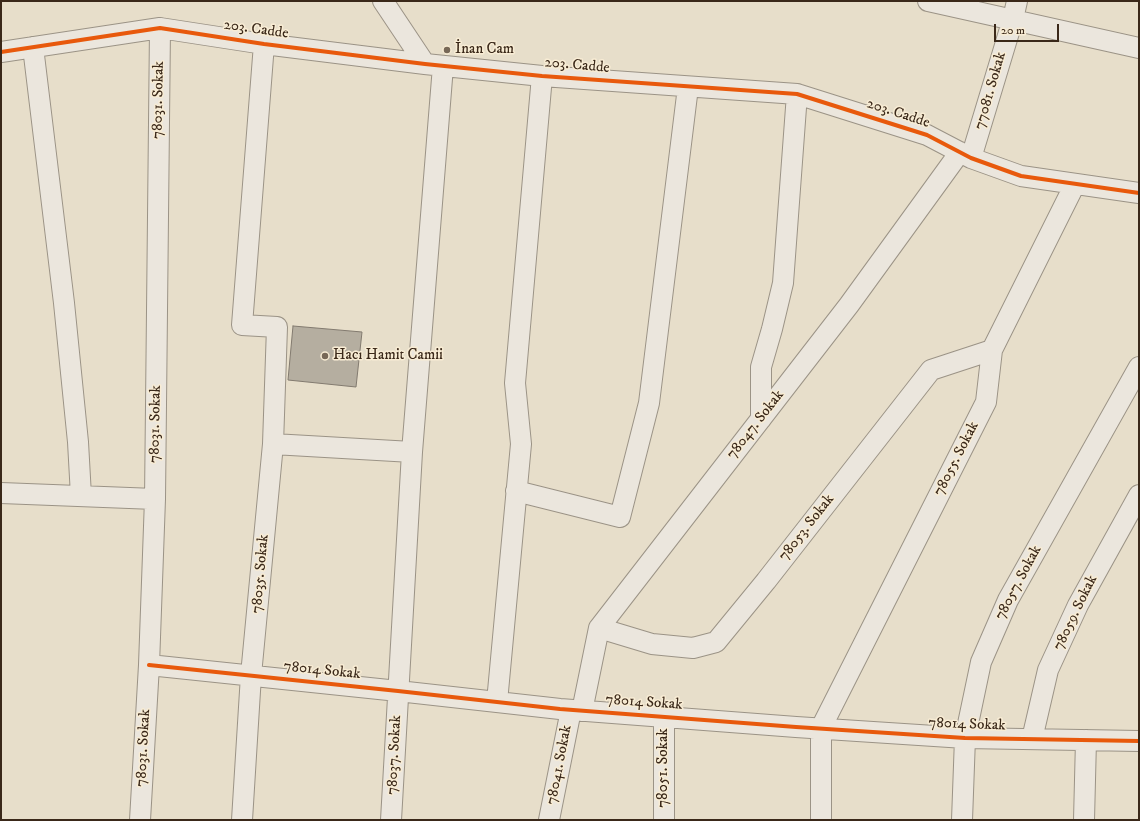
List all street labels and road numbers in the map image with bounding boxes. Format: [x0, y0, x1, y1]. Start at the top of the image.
street label: 203. Cadde [222, 17, 290, 43]
street label: 77081. Sokak [971, 50, 1011, 132]
street label: 203. Cadde [544, 54, 610, 78]
street label: 78031. Sokak [149, 61, 169, 139]
street label: 203. Cadde [864, 95, 932, 133]
street label: 78031. Sokak [146, 385, 166, 463]
street label: 78047. Sokak [724, 387, 788, 463]
street label: 78055. Sokak [931, 419, 983, 499]
street label: 78053. Sokak [775, 491, 839, 565]
street label: 78035. Sokak [249, 534, 273, 614]
street label: 78057. Sokak [992, 543, 1046, 623]
street label: 78059. Sokak [1050, 572, 1102, 654]
street label: 78014 Sokak [283, 658, 361, 684]
street label: 78014 Sokak [605, 691, 683, 715]
street label: 78031. Sokak [133, 709, 155, 787]
street label: 78037. Sokak [384, 715, 406, 795]
street label: 78014 Sokak [928, 715, 1006, 735]
street label: 78041. Sokak [543, 724, 577, 806]
street label: 78051. Sokak [655, 728, 673, 808]

